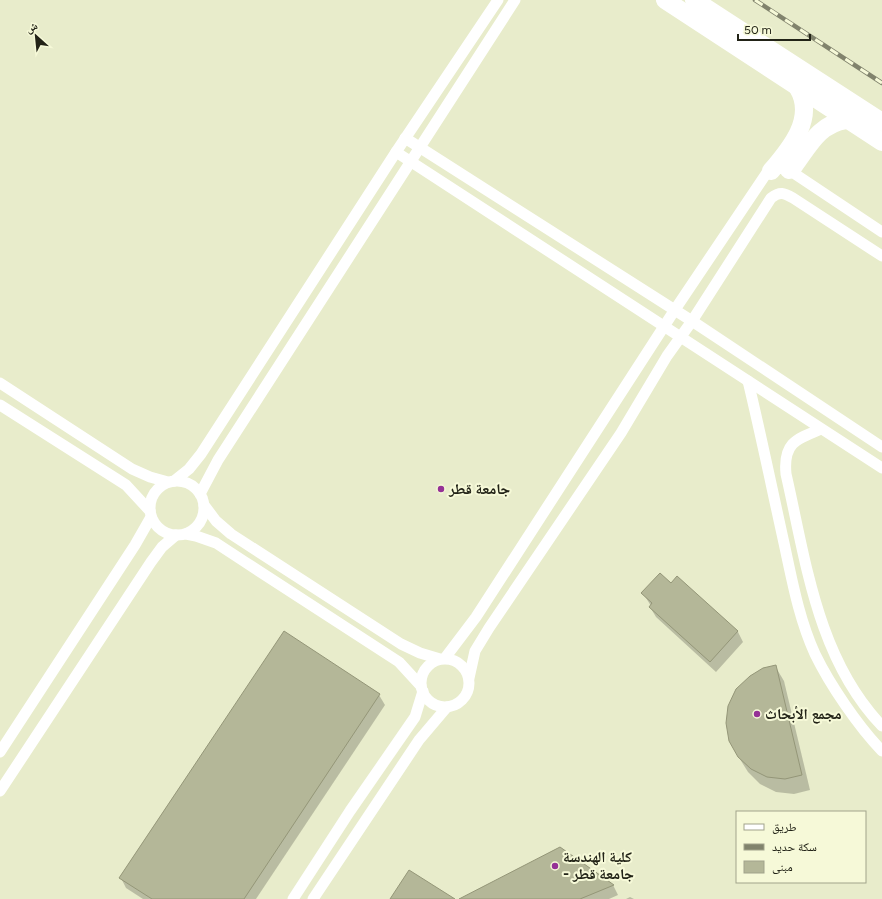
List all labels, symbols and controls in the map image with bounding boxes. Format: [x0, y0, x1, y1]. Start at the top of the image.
north arrow [16, 16, 56, 56]
scale bar [738, 16, 810, 42]
text: ش [24, 19, 41, 37]
text: 50 m [744, 23, 772, 37]
place label: جامعة قطر [448, 480, 511, 498]
marker: جامعة قطر [436, 484, 446, 494]
place label: مجمع الأبحاث [765, 705, 842, 724]
marker: مجمع الأبحاث [752, 709, 762, 719]
legend [736, 811, 866, 883]
text: طريق [772, 820, 797, 834]
text: سكة حديد [772, 840, 817, 854]
place label: كلية الهندسة - جامعة قطر [563, 848, 634, 883]
text: مبنى [772, 860, 793, 874]
marker: كلية الهندسة - جامعة قطر [550, 861, 560, 871]

